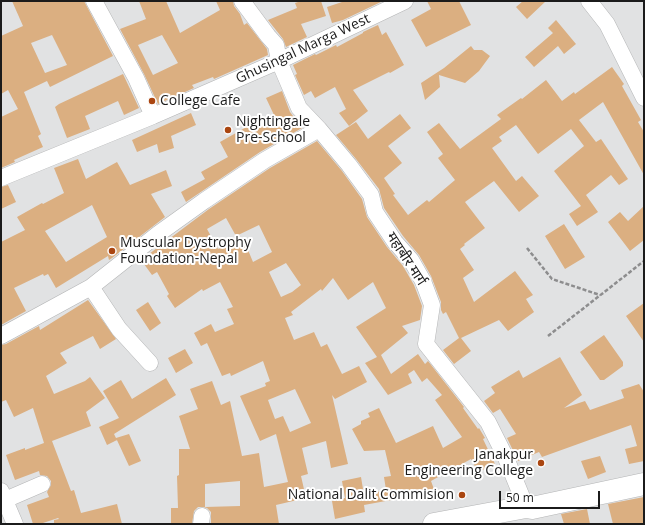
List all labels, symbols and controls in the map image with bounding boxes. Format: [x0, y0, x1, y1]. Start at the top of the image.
street label: Ghusingal Marga West [233, 10, 373, 88]
place label: College Cafe [160, 93, 240, 109]
marker: College Cafe [147, 96, 157, 106]
place label: Nightingale Pre-School [236, 114, 310, 146]
marker: Nightingale Pre-School [223, 125, 233, 135]
street label: महाबीर मार्ग [383, 229, 429, 289]
place label: Muscular Dystrophy Foundation-Nepal [120, 235, 251, 268]
marker: Muscular Dystrophy Foundation-Nepal [107, 246, 117, 256]
place label: Janakpur Engineering College [404, 447, 533, 480]
marker: Janakpur Engineering College [536, 458, 546, 468]
scale bar [501, 483, 602, 509]
place label: National Dalit Commision [288, 487, 454, 503]
text: 50 m [506, 489, 534, 506]
marker: National Dalit Commision [457, 490, 467, 500]

